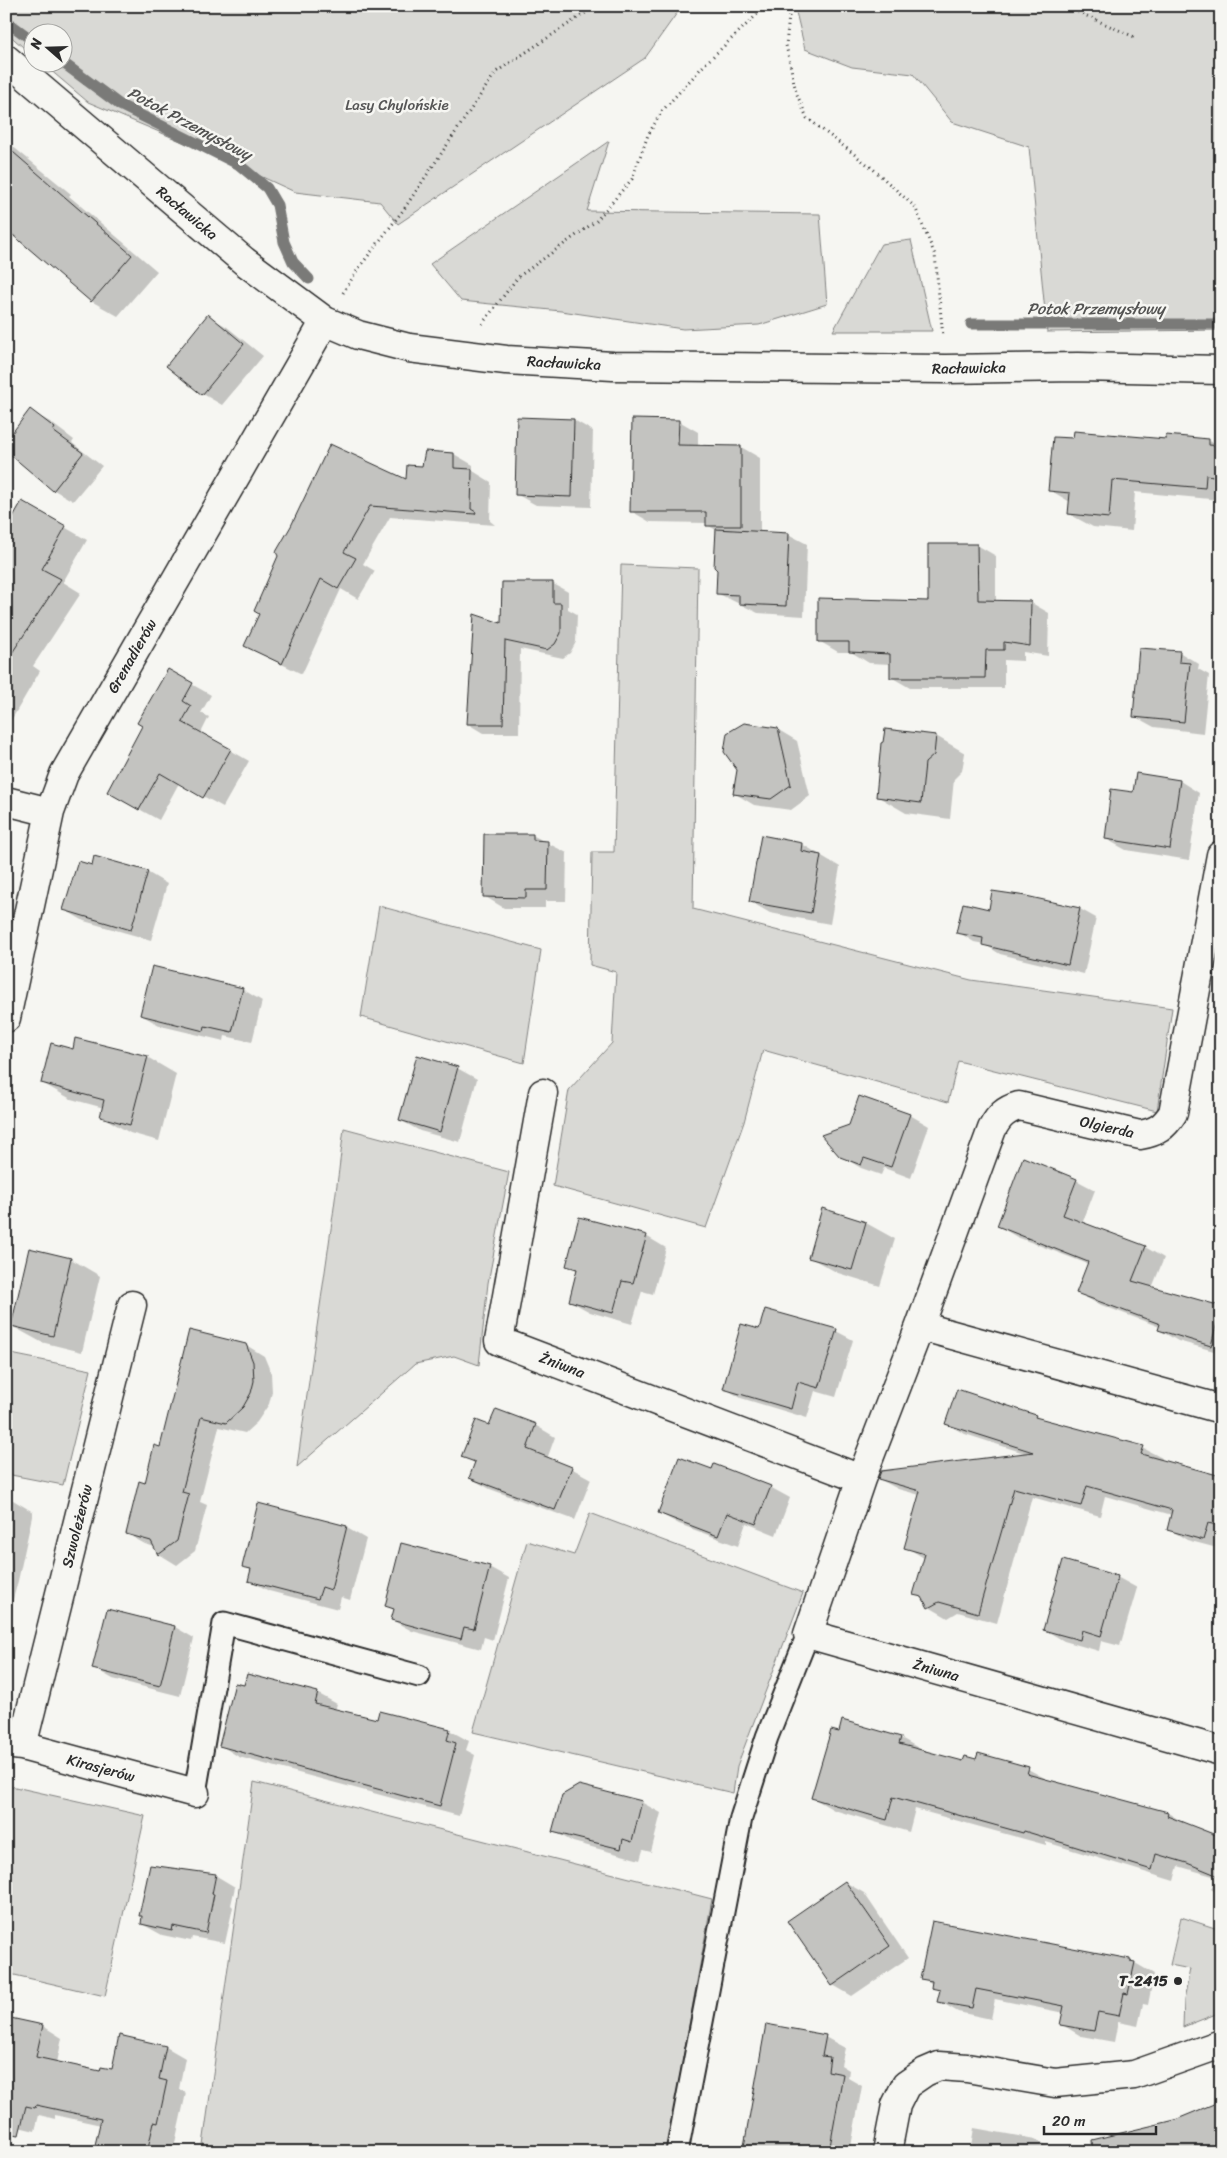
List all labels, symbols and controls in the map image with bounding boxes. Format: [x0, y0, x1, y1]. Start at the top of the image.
north arrow [22, 22, 72, 72]
text: N [23, 35, 50, 53]
water label: Potok Przemysłowy [122, 78, 260, 170]
park label: Lasy Chylońskie [345, 92, 449, 118]
street label: Racławicka [150, 179, 224, 247]
water label: Potok Przemysłowy [1027, 294, 1167, 323]
street label: Racławicka [526, 348, 602, 378]
street label: Racławicka [932, 354, 1007, 382]
street label: Grenadierów [100, 613, 164, 698]
street label: Olgierda [1077, 1108, 1137, 1146]
street label: Żniwna [535, 1344, 589, 1386]
street label: Szwoleżerów [54, 1481, 100, 1570]
street label: Żniwna [910, 1651, 963, 1689]
street label: Kirasjerów [64, 1746, 139, 1790]
place label: T-2415 [1119, 1968, 1168, 1994]
marker: T-2415 [1172, 1975, 1184, 1987]
scale bar [1044, 2103, 1157, 2135]
text: 20 m [1052, 2108, 1086, 2134]

